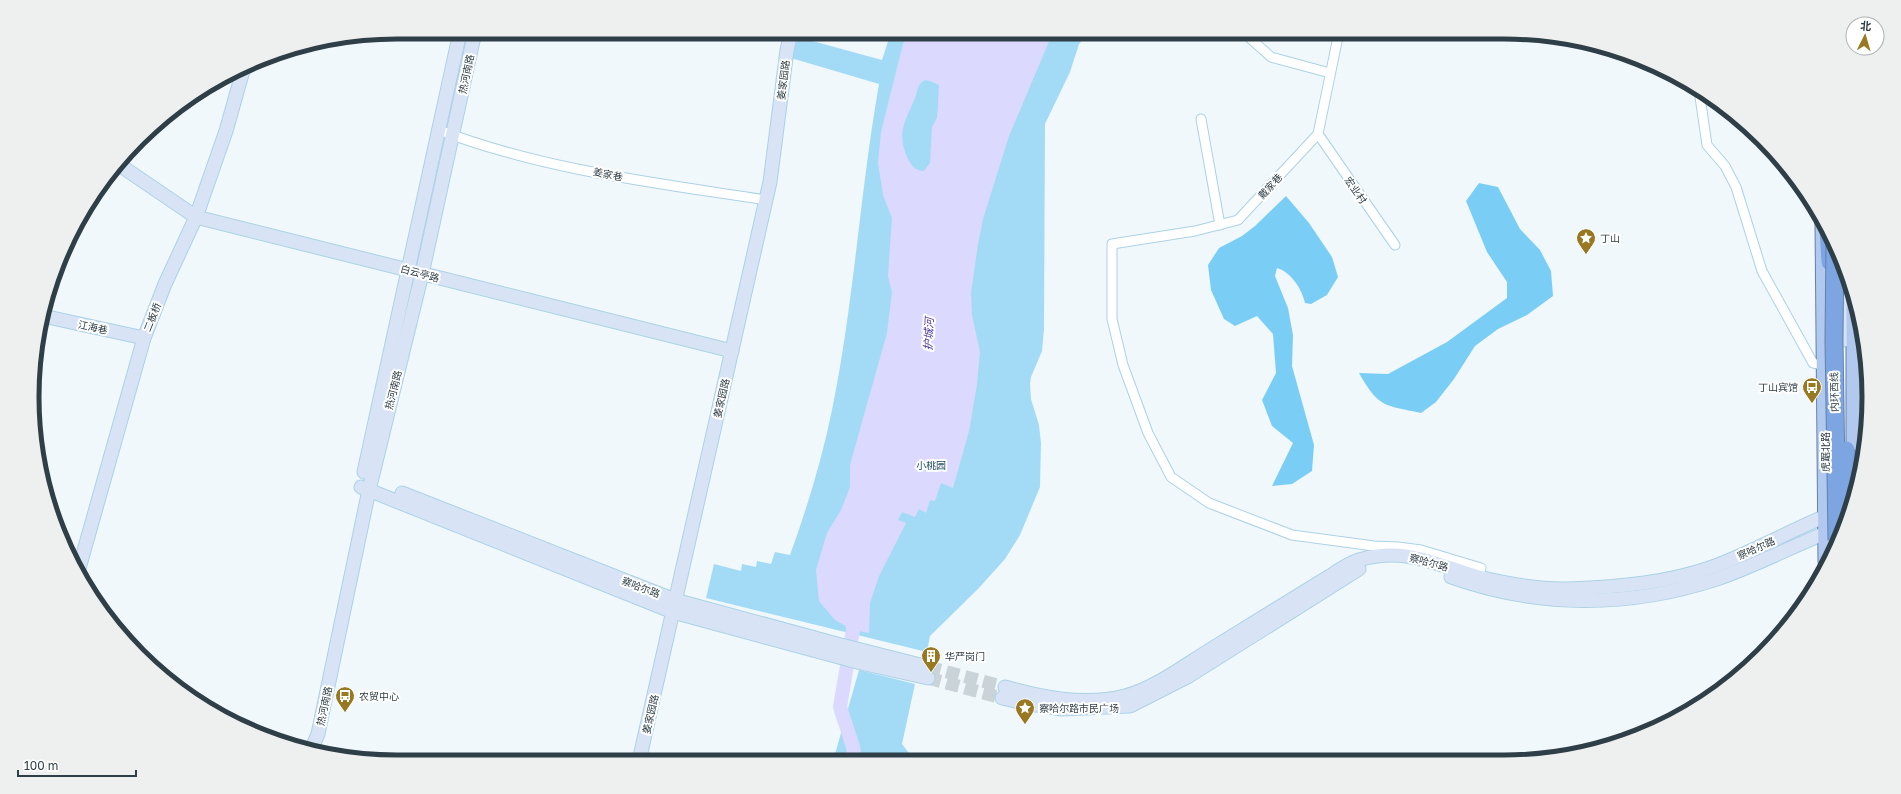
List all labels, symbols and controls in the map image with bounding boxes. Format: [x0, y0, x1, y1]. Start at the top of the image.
north arrow [1845, 16, 1885, 56]
text: 北 [1860, 19, 1872, 32]
street label: 热河南路 [456, 53, 476, 95]
street label: 姜家园路 [775, 59, 791, 101]
street label: 姜家巷 [592, 165, 624, 183]
street label: 戴家巷 [1255, 171, 1285, 201]
street label: 宏业村 [1342, 174, 1370, 206]
place icon: 丁山 [1575, 227, 1597, 255]
place label: 丁山 [1600, 232, 1620, 244]
street label: 白云亭路 [399, 262, 441, 284]
street label: 二板桥 [141, 301, 163, 333]
water label: 护城河 [921, 315, 935, 351]
street label: 江海巷 [77, 318, 109, 336]
street label: 热河南路 [382, 369, 404, 411]
street label: 内环西线 [1828, 372, 1840, 412]
bus stop icon: 丁山宾馆 [1801, 376, 1823, 404]
street label: 姜家园路 [711, 377, 731, 419]
place label: 丁山宾馆 [1758, 381, 1798, 393]
street label: 虎踞北路 [1819, 432, 1831, 472]
park label: 小桃园 [916, 459, 946, 471]
street label: 察哈尔路 [1735, 534, 1777, 562]
street label: 察哈尔路 [1408, 551, 1450, 573]
street label: 察哈尔路 [620, 574, 662, 600]
building icon: 华严岗门 [920, 645, 942, 673]
place label: 华严岗门 [945, 650, 985, 662]
street label: 热河南路 [314, 685, 334, 727]
bus stop icon: 农贸中心 [334, 685, 356, 713]
place label: 农贸中心 [359, 690, 399, 702]
street label: 姜家园路 [640, 693, 660, 735]
place icon: 察哈尔路市民广场 [1014, 697, 1036, 725]
place label: 察哈尔路市民广场 [1039, 702, 1119, 714]
scale bar [18, 752, 136, 778]
text: 100 m [24, 758, 58, 773]

